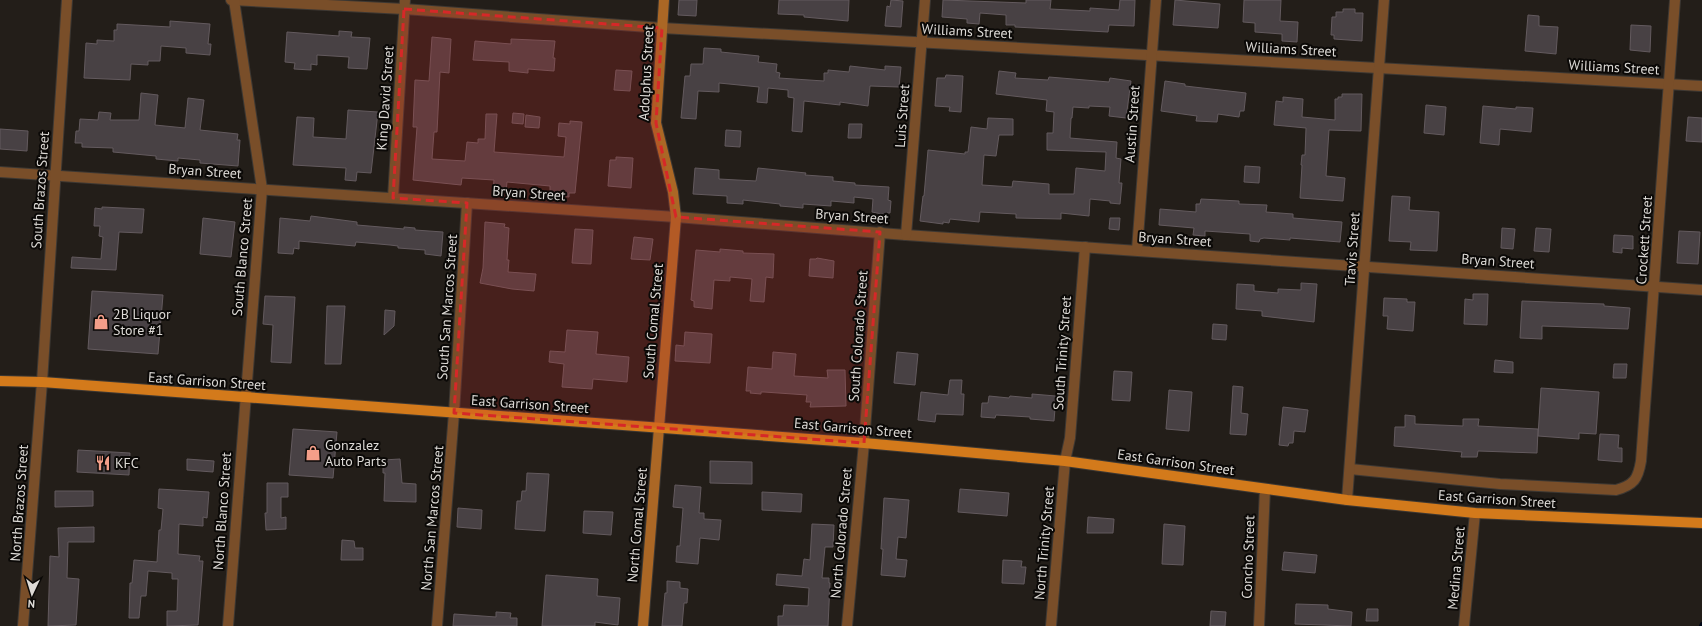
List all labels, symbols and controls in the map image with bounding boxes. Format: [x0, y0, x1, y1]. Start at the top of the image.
street label: Williams Street [921, 20, 1013, 42]
street label: Adolphus Street [635, 25, 657, 121]
street label: Williams Street [1245, 38, 1337, 60]
street label: King David Street [372, 45, 398, 151]
street label: Williams Street [1568, 56, 1660, 78]
street label: Luis Street [891, 83, 913, 148]
street label: Austin Street [1120, 85, 1144, 163]
street label: South Brazos Street [27, 131, 53, 249]
street label: Bryan Street [168, 159, 243, 183]
street label: Bryan Street [492, 181, 567, 205]
street label: Crockett Street [1632, 195, 1656, 285]
street label: South Blanco Street [228, 197, 256, 317]
street label: Bryan Street [815, 204, 890, 228]
street label: Travis Street [1340, 211, 1364, 286]
street label: Bryan Street [1138, 227, 1213, 251]
street label: South San Marcos Street [433, 233, 461, 380]
street label: Bryan Street [1461, 249, 1536, 273]
street label: South Comal Street [639, 262, 667, 379]
street label: South Colorado Street [844, 270, 872, 402]
street label: South Trinity Street [1049, 295, 1075, 411]
place label: 2B Liquor Store #1 [113, 305, 171, 339]
shop icon: 2B Liquor Store #1 [92, 313, 110, 331]
street label: East Garrison Street [147, 368, 267, 394]
street label: East Garrison Street [470, 391, 590, 417]
street label: East Garrison Street [793, 414, 913, 442]
place label: Gonzalez Auto Parts [325, 436, 387, 470]
street label: North Brazos Street [6, 444, 32, 562]
shop icon: Gonzalez Auto Parts [304, 444, 322, 462]
street label: North San Marcos Street [417, 444, 447, 591]
street label: East Garrison Street [1116, 445, 1236, 479]
street label: North Blanco Street [209, 451, 235, 571]
restaurant icon: KFC [94, 454, 112, 472]
place label: KFC [115, 454, 139, 472]
street label: North Comal Street [623, 467, 651, 583]
street label: North Colorado Street [826, 467, 856, 599]
street label: North Trinity Street [1030, 485, 1058, 601]
street label: East Garrison Street [1437, 486, 1557, 512]
street label: Concho Street [1238, 515, 1258, 599]
street label: Medina Street [1443, 525, 1469, 610]
north arrow [12, 574, 52, 614]
text: N [27, 597, 35, 611]

